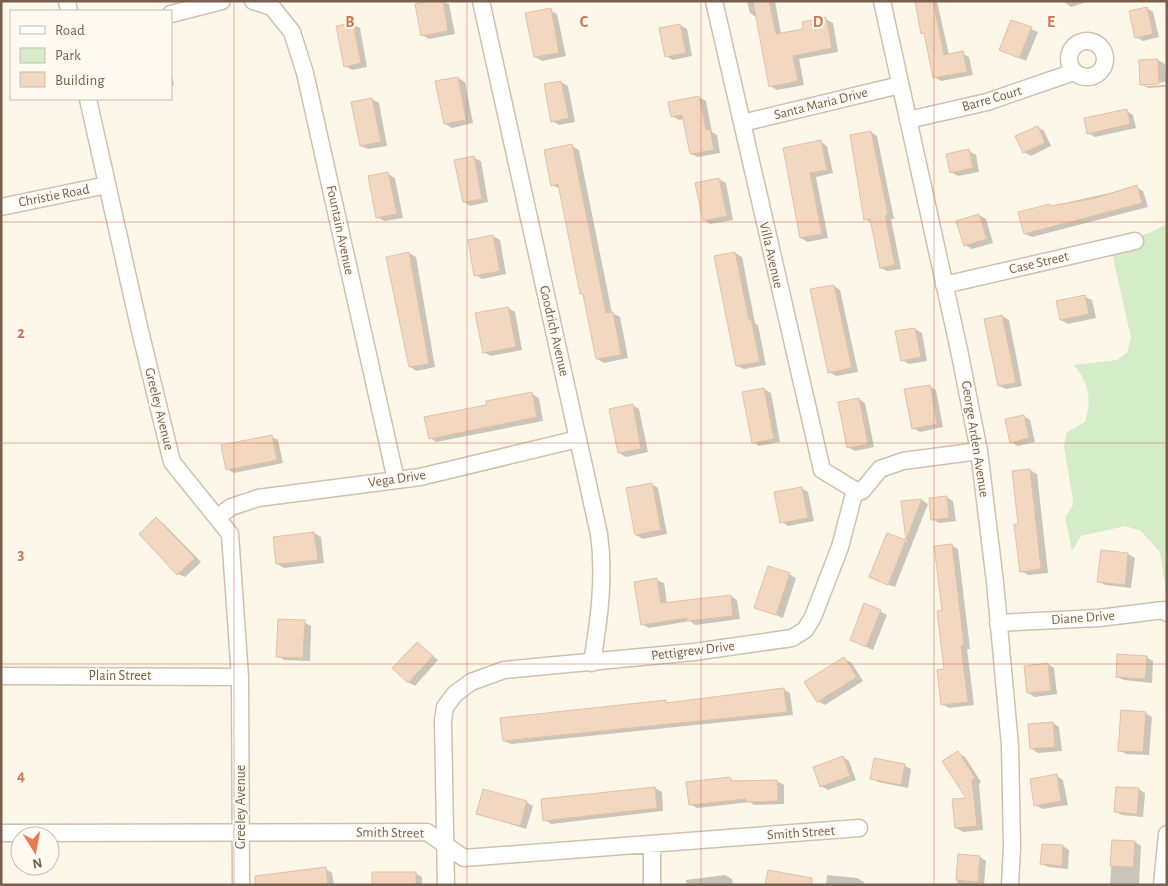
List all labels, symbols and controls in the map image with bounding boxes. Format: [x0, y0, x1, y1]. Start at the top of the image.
legend [10, 10, 172, 100]
text: B [345, 14, 355, 30]
text: C [580, 14, 589, 30]
text: D [813, 14, 824, 30]
text: E [1047, 14, 1055, 30]
text: Road [55, 23, 85, 38]
text: Park [55, 48, 81, 63]
text: Building [55, 73, 105, 88]
street label: Barre Court [961, 84, 1024, 114]
street label: Santa Maria Drive [773, 86, 869, 122]
street label: Christie Road [17, 182, 91, 210]
street label: Fountain Avenue [324, 184, 356, 276]
street label: Villa Avenue [757, 220, 785, 290]
street label: Case Street [1008, 249, 1071, 277]
street label: Goodrich Avenue [537, 284, 571, 378]
text: 2 [17, 325, 25, 341]
street label: Greeley Avenue [142, 366, 176, 452]
street label: George Arden Avenue [959, 380, 991, 498]
street label: Vega Drive [367, 468, 427, 490]
text: 3 [18, 546, 25, 562]
street label: Diane Drive [1051, 609, 1115, 627]
street label: Pettigrew Drive [650, 639, 736, 663]
street label: Plain Street [88, 669, 152, 683]
street label: Greeley Avenue [234, 765, 248, 849]
text: 4 [17, 768, 25, 784]
street label: Smith Street [767, 824, 836, 842]
street label: Smith Street [356, 825, 425, 841]
north arrow [10, 826, 60, 876]
text: N [31, 855, 43, 871]

